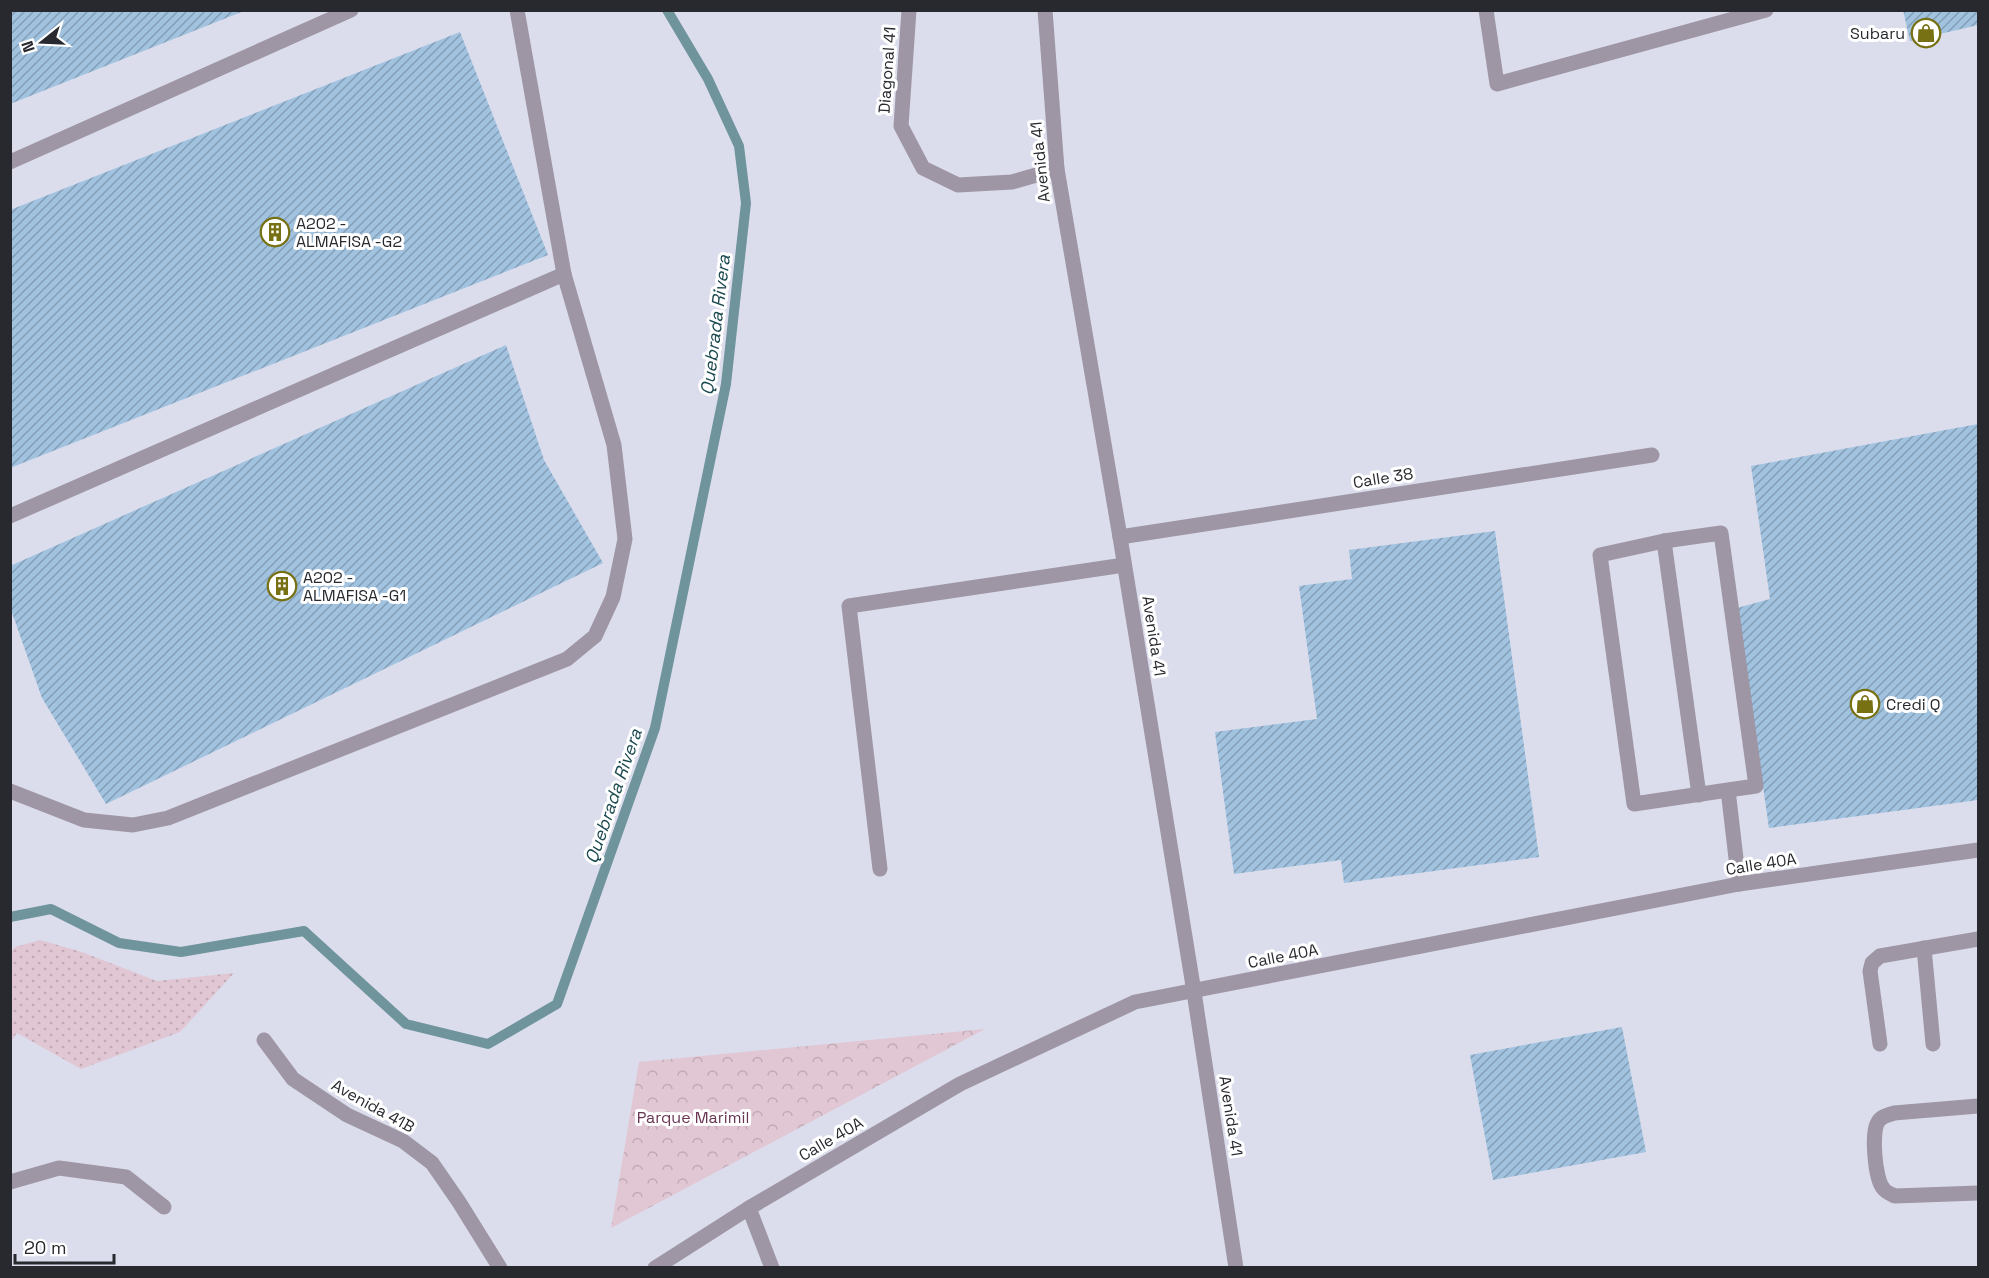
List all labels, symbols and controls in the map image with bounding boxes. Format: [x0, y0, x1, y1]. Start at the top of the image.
north arrow [12, 12, 72, 72]
shop icon: Subaru [1910, 17, 1942, 49]
place label: Subaru [1850, 23, 1905, 44]
street label: Diagonal 41 [873, 26, 901, 114]
text: N [17, 38, 40, 55]
street label: Avenida 41 [1025, 121, 1055, 203]
place label: A202 - ALMAFISA -G2 [296, 213, 402, 252]
building icon: A202 - ALMAFISA -G2 [259, 216, 291, 248]
water label: Quebrada Rivera [695, 253, 735, 396]
street label: Calle 38 [1351, 463, 1415, 493]
place label: A202 - ALMAFISA -G1 [303, 567, 406, 606]
building icon: A202 - ALMAFISA -G1 [266, 570, 298, 602]
street label: Avenida 41 [1137, 594, 1171, 678]
shop icon: Credi Q [1849, 688, 1881, 720]
place label: Credi Q [1886, 694, 1941, 715]
water label: Quebrada Rivera [579, 725, 647, 866]
street label: Calle 40A [1724, 848, 1798, 880]
street label: Calle 40A [1246, 939, 1320, 973]
street label: Avenida 41 [1214, 1074, 1248, 1158]
street label: Avenida 41B [328, 1075, 418, 1137]
park label: Parque Marimil [637, 1107, 749, 1128]
street label: Calle 40A [795, 1112, 867, 1166]
scale bar [15, 1227, 114, 1265]
text: 20 m [24, 1236, 67, 1259]

